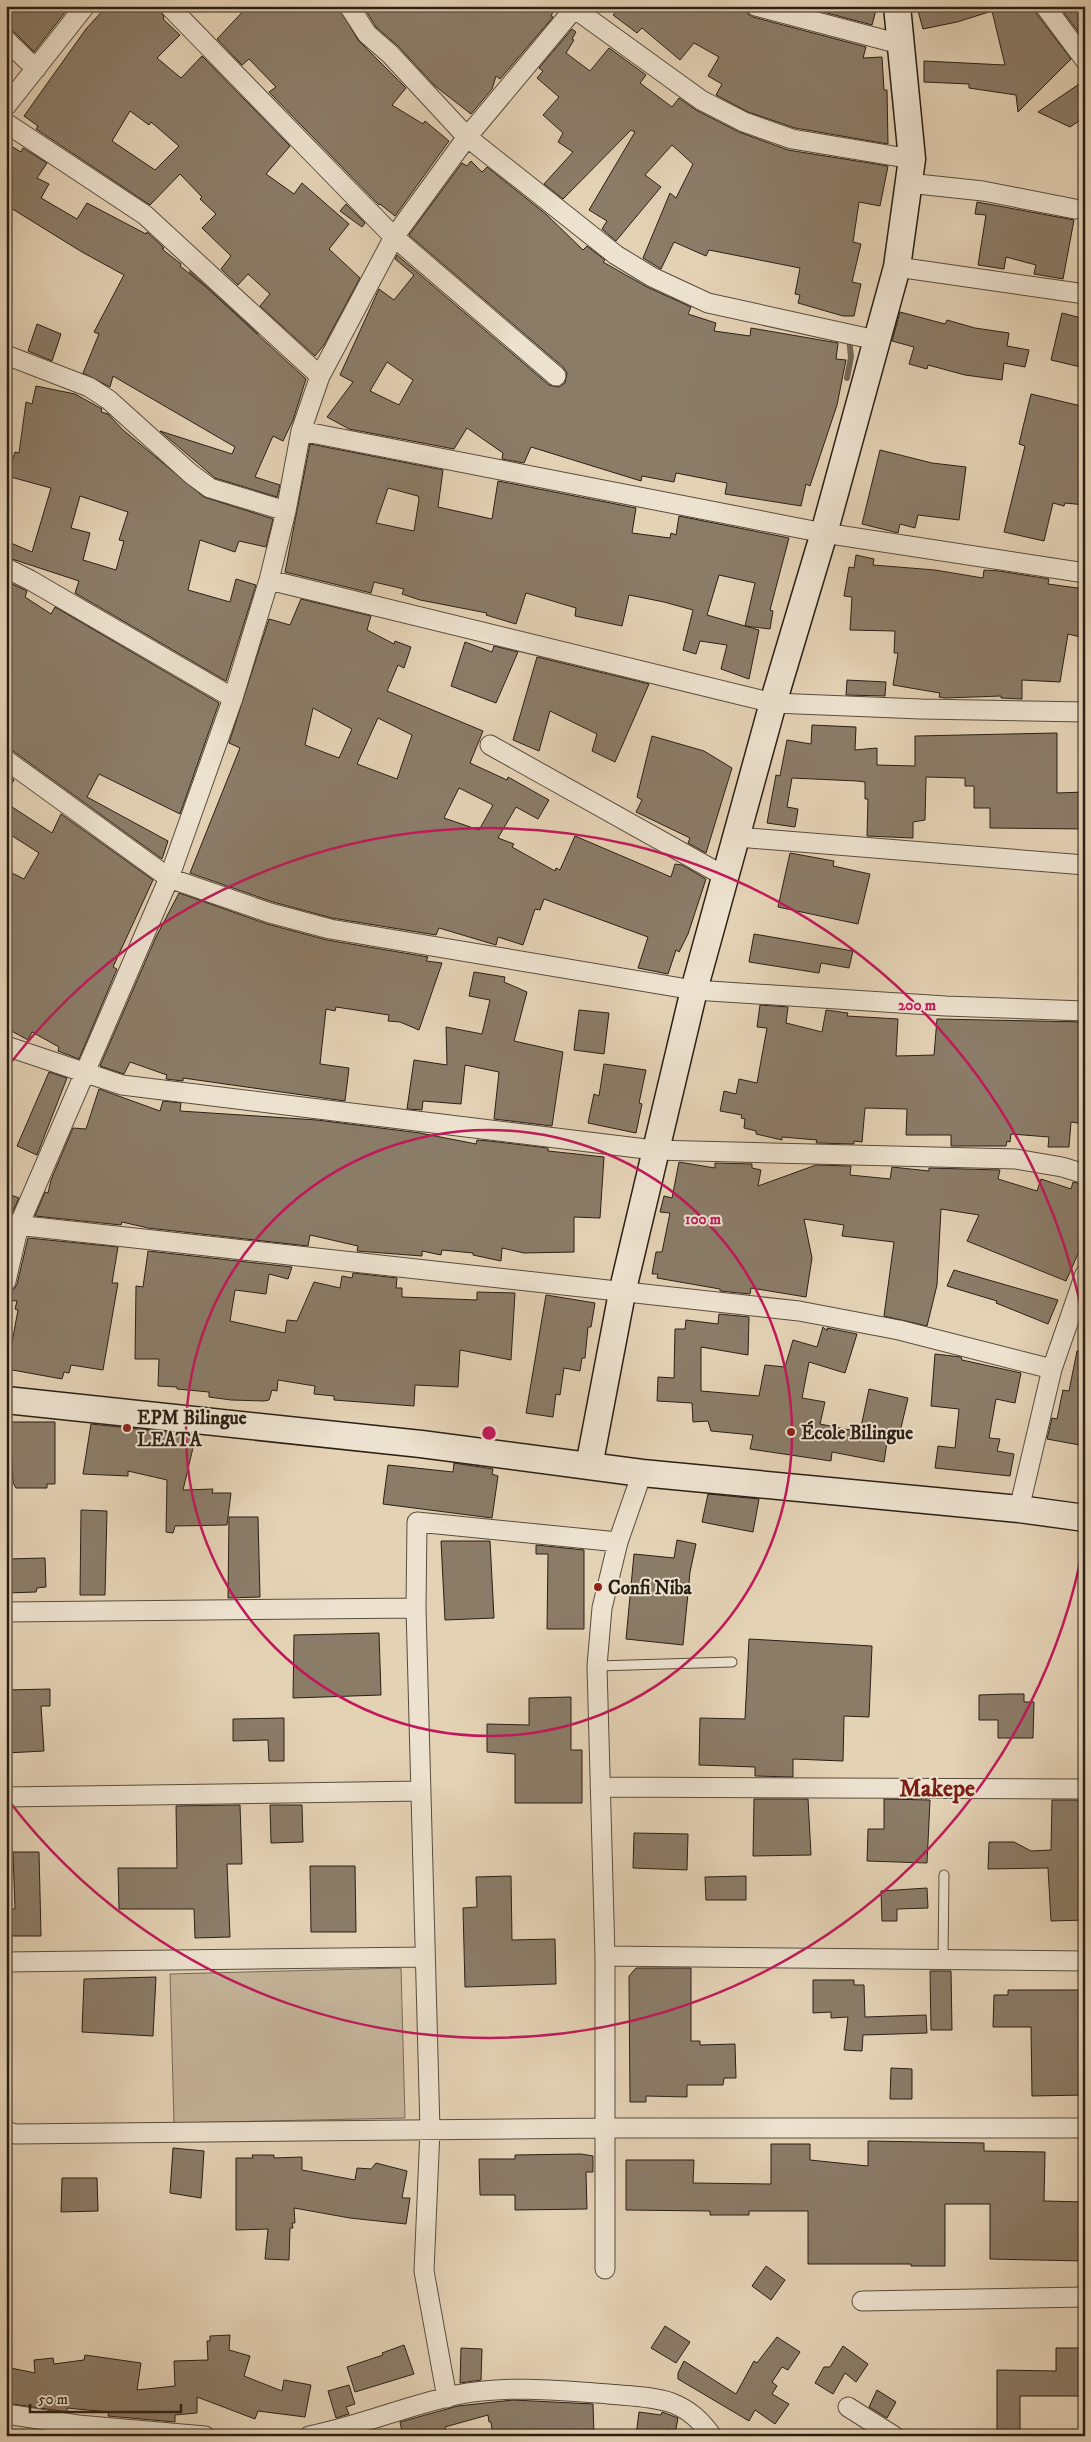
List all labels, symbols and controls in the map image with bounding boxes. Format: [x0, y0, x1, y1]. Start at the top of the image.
text: 200 m [898, 996, 937, 1015]
text: 100 m [685, 1210, 722, 1229]
place label: EPM Bilingue LEATA [137, 1407, 247, 1452]
place label: École Bilingue [801, 1420, 913, 1445]
marker: EPM Bilingue LEATA [121, 1422, 133, 1434]
centre of rings [480, 1424, 498, 1442]
marker: École Bilingue [785, 1426, 797, 1438]
place label: Confi Niba [608, 1577, 692, 1600]
marker: Confi Niba [592, 1581, 604, 1593]
district label: Makepe [899, 1774, 975, 1804]
scale bar [30, 2382, 181, 2414]
text: 50 m [38, 2390, 68, 2409]

